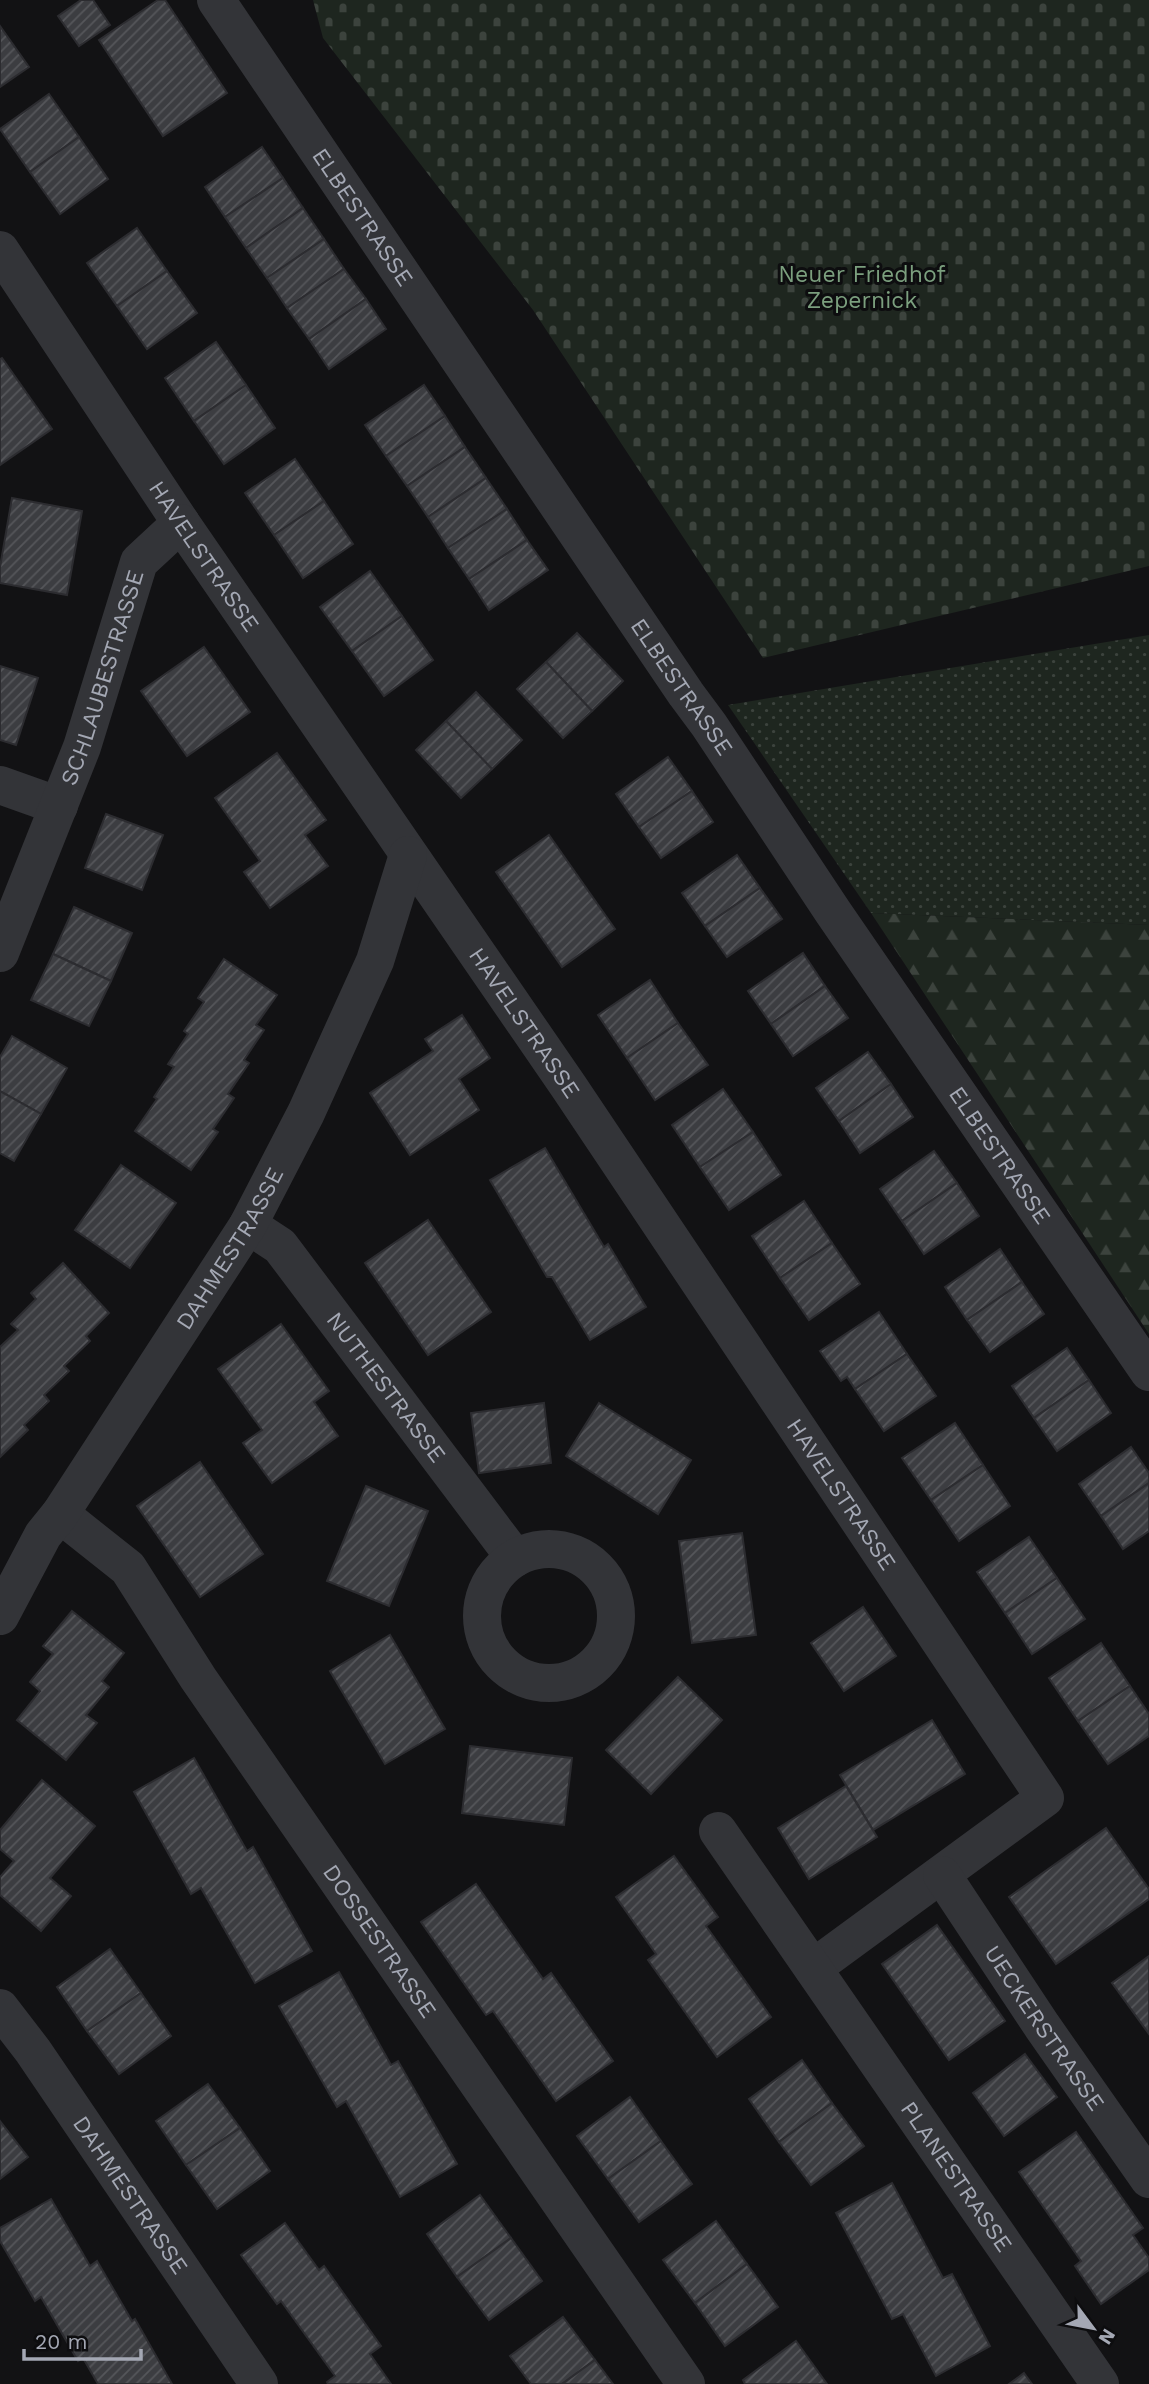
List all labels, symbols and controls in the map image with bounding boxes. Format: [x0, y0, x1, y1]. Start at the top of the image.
street label: ELBESTRASSE [307, 143, 419, 291]
park label: Neuer Friedhof Zepernick [778, 261, 946, 314]
street label: HAVELSTRASSE [143, 476, 265, 637]
street label: SCHLAUBESTRASSE [55, 567, 149, 789]
street label: ELBESTRASSE [625, 613, 739, 760]
street label: HAVELSTRASSE [464, 942, 586, 1103]
street label: ELBESTRASSE [943, 1081, 1057, 1229]
street label: DAHMESTRASSE [170, 1163, 289, 1335]
street label: NUTHESTRASSE [321, 1307, 452, 1468]
street label: HAVELSTRASSE [781, 1413, 902, 1575]
street label: DOSSESTRASSE [317, 1859, 442, 2023]
street label: UECKERSTRASSE [979, 1940, 1110, 2116]
street label: PLANESTRASSE [895, 2096, 1018, 2257]
street label: DAHMESTRASSE [67, 2111, 194, 2279]
north arrow [1058, 2293, 1128, 2363]
scale bar [24, 2318, 142, 2362]
text: N [1094, 2325, 1120, 2349]
text: 20 m [35, 2329, 87, 2354]

